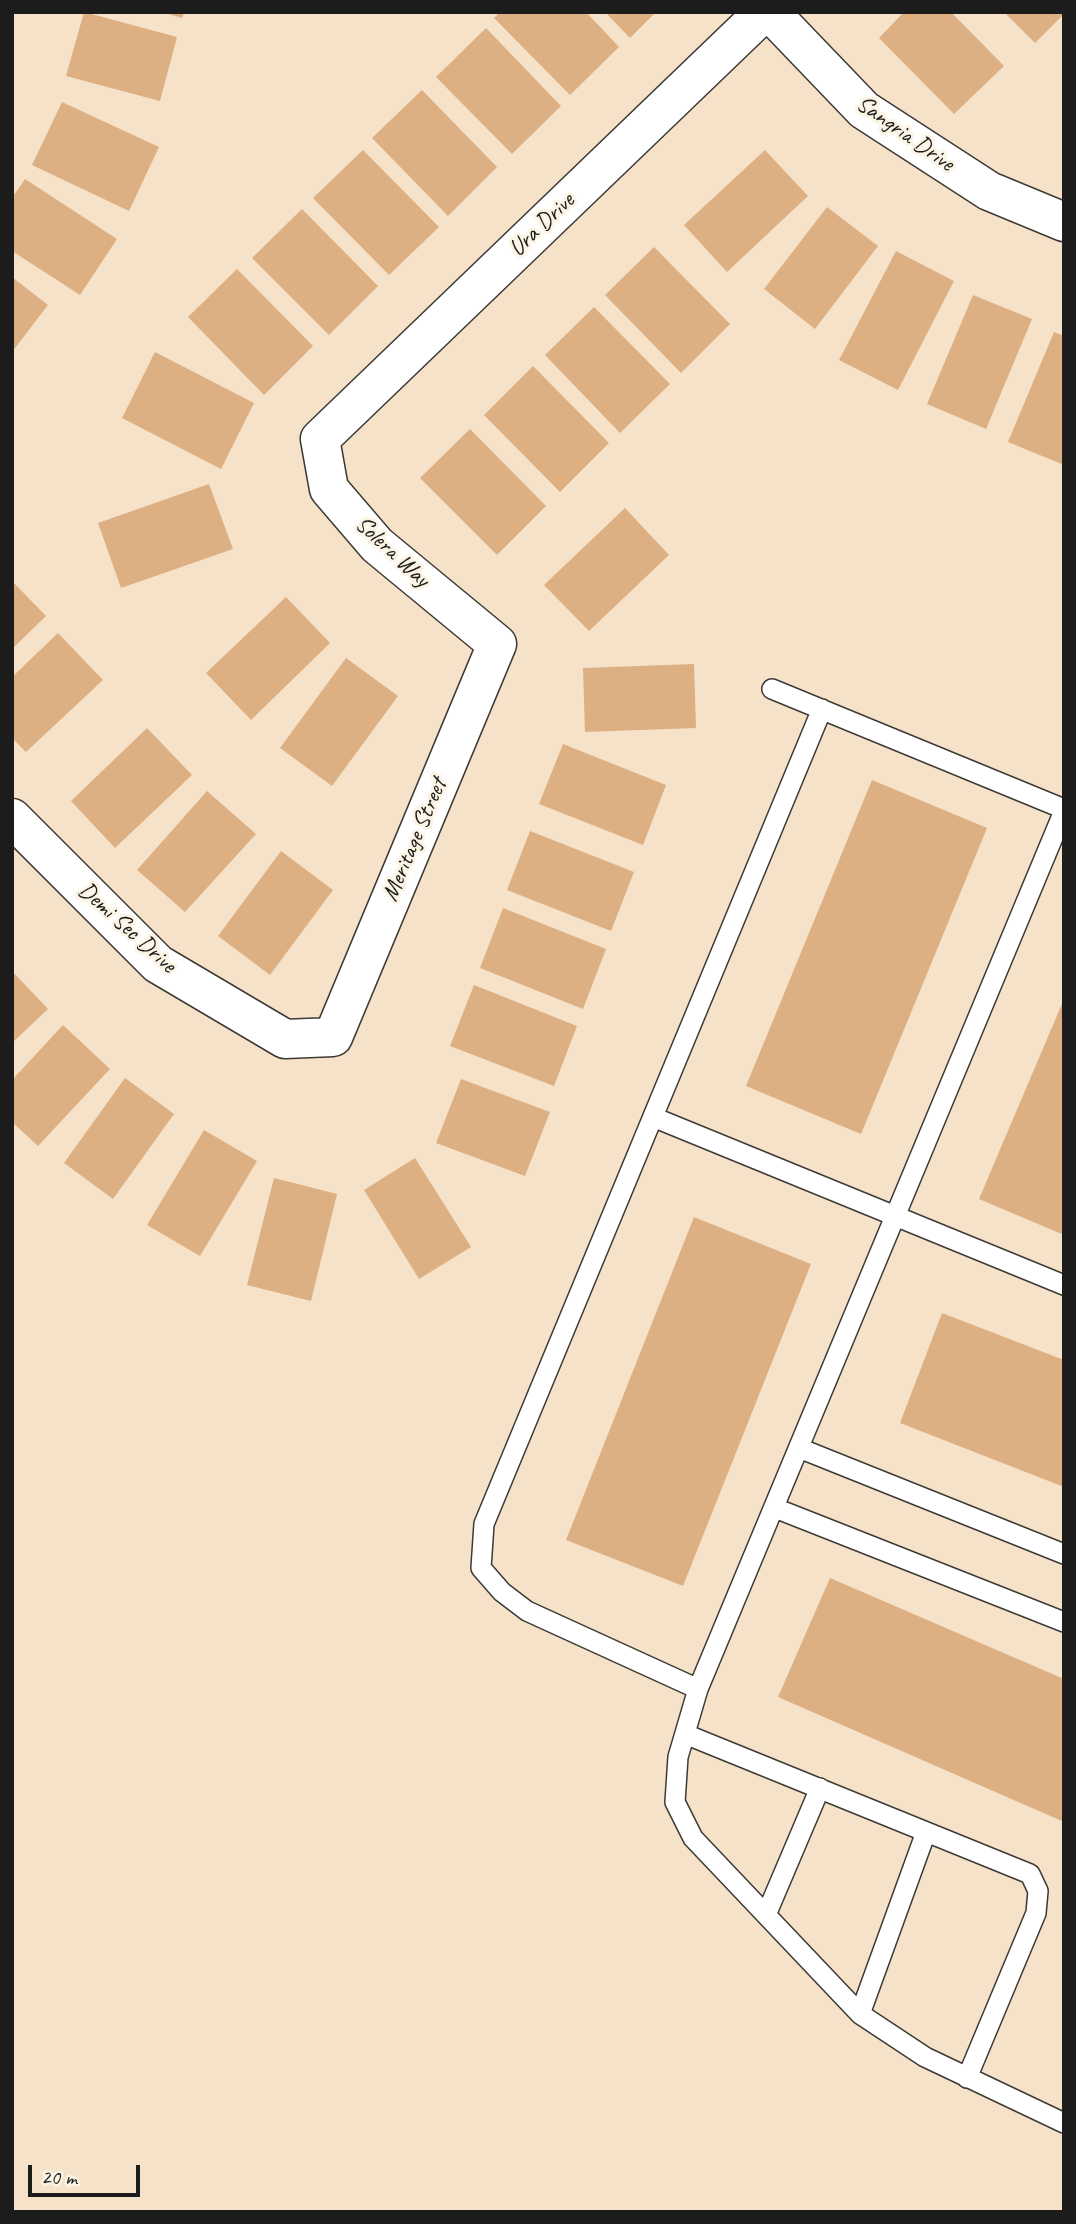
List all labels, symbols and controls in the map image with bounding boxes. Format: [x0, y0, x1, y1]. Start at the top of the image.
street label: Sangria Drive [850, 90, 960, 178]
street label: Ura Drive [503, 187, 581, 263]
street label: Solera Way [349, 510, 435, 594]
street label: Meritage Street [376, 774, 454, 906]
street label: Demi Sec Drive [72, 876, 182, 980]
scale bar [32, 2150, 144, 2194]
text: 20 m [41, 2164, 77, 2190]

